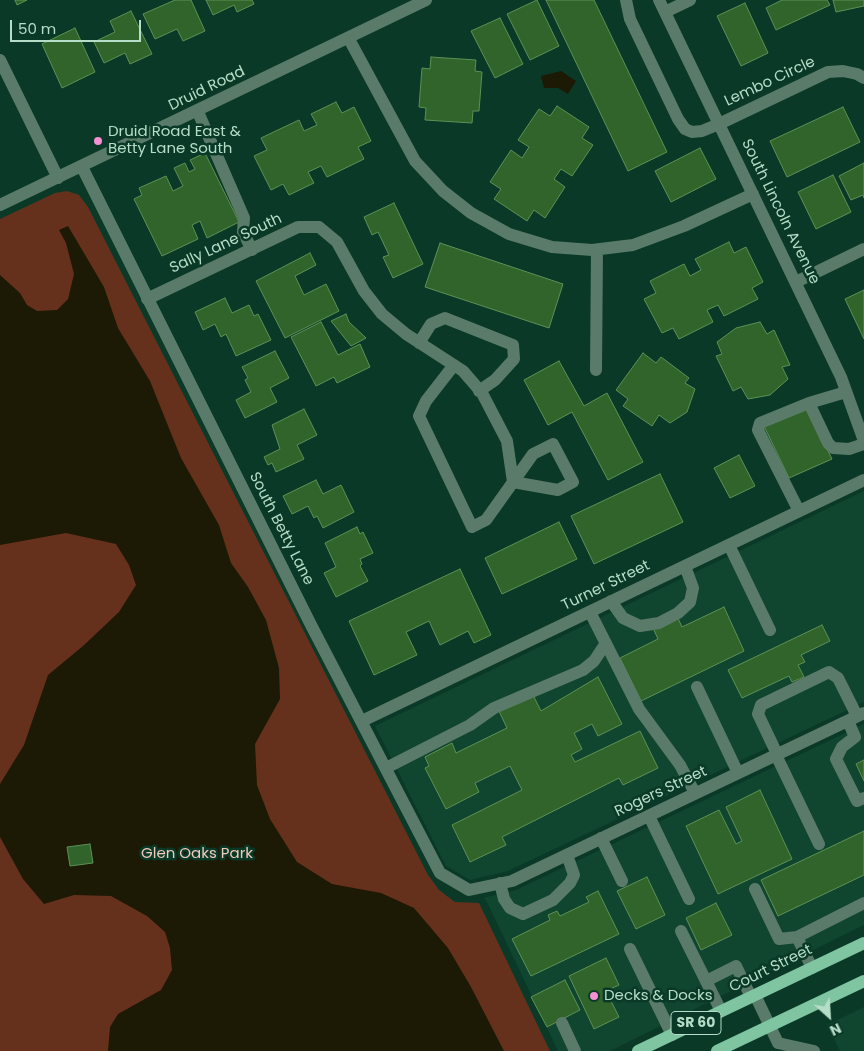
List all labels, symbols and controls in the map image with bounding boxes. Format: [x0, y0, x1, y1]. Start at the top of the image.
scale bar [12, 10, 144, 42]
text: 50 m [18, 18, 56, 39]
street label: Lembo Circle [722, 53, 818, 111]
street label: Druid Road [166, 63, 248, 115]
place label: Druid Road East & Betty Lane South [108, 123, 241, 158]
marker: Druid Road East & Betty Lane South [92, 135, 104, 147]
street label: South Lincoln Avenue [737, 137, 823, 287]
street label: Sally Lane South [167, 210, 285, 278]
street label: South Betty Lane [245, 469, 317, 589]
street label: Turner Street [559, 557, 653, 615]
street label: Rogers Street [612, 763, 710, 821]
park label: Glen Oaks Park [141, 845, 253, 863]
street label: Court Street [727, 941, 815, 997]
place label: Decks & Docks [604, 987, 713, 1005]
marker: Decks & Docks [588, 990, 600, 1002]
north arrow [804, 991, 854, 1041]
road number: SR 60 [671, 1011, 721, 1034]
text: N [826, 1018, 845, 1041]

